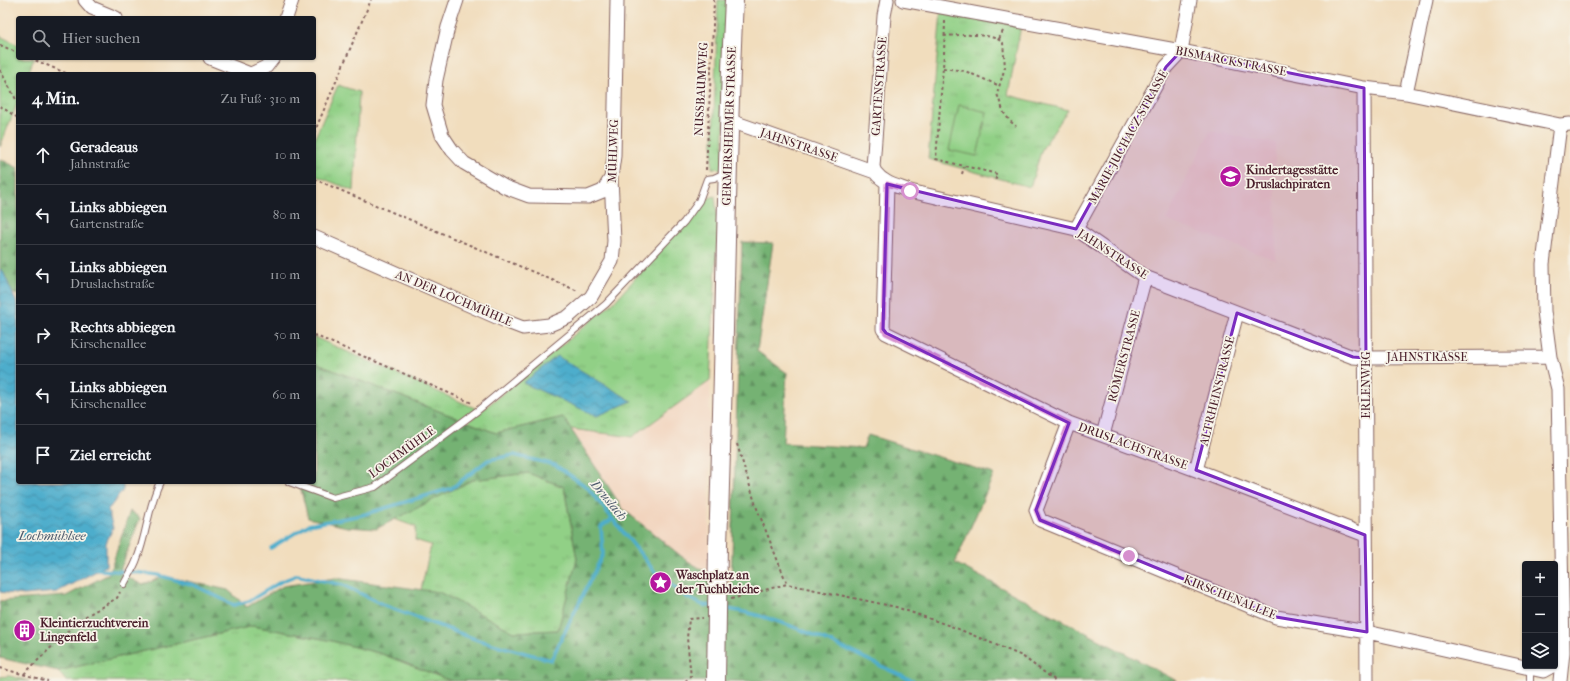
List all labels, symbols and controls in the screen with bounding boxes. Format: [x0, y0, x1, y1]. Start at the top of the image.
search box [16, 16, 316, 60]
icon: search [30, 27, 52, 49]
text: Hier suchen [62, 29, 140, 47]
street label: GARTENSTRASSE [869, 36, 889, 136]
street label: NUSSBAUMWEG [692, 41, 710, 136]
street label: BISMARCKSTRASSE [1174, 43, 1288, 79]
street label: GERMERSHEIMER STRASSE [719, 46, 739, 206]
street label: MARIE-JUCHACZ-STRASSE [1085, 67, 1171, 207]
text: 4 Min. [32, 88, 79, 108]
text: Zu Fuß · 310 m [221, 91, 300, 106]
street label: MÜHLWEG [604, 118, 621, 183]
street label: JAHNSTRASSE [757, 125, 840, 165]
text: Geradeaus [70, 138, 138, 156]
icon: ahead [32, 144, 54, 166]
text: 10 m [275, 147, 300, 162]
text: Jahnstraße [70, 156, 130, 171]
place label: Kindertagesstätte Druslachpiraten [1246, 163, 1338, 192]
school or university icon: Kindertagesstätte Druslachpiraten [1218, 164, 1244, 190]
route start [901, 182, 919, 200]
text: Links abbiegen [70, 198, 167, 216]
icon: left [32, 204, 54, 226]
text: 80 m [273, 207, 300, 222]
text: Gartenstraße [70, 216, 144, 231]
street label: JAHNSTRASSE [1074, 225, 1151, 282]
text: Links abbiegen [70, 258, 167, 276]
icon: left [32, 264, 54, 286]
street label: AN DER LOCHMÜHLE [392, 266, 515, 329]
text: 110 m [270, 267, 300, 282]
text: Druslachstraße [70, 276, 155, 291]
street label: RÖMERSTRASSE [1104, 308, 1143, 404]
text: Rechts abbiegen [70, 318, 175, 336]
icon: right [32, 324, 54, 346]
text: 50 m [274, 327, 300, 342]
street label: ALTRHEINSTRASSE [1196, 335, 1237, 448]
text: Kirschenallee [70, 336, 146, 351]
street label: JAHNSTRASSE [1385, 350, 1468, 364]
street label: ERLENWEG [1359, 351, 1373, 419]
text: Links abbiegen [70, 378, 167, 396]
icon: left [32, 384, 54, 406]
text: 60 m [272, 387, 300, 402]
text: Kirschenallee [70, 396, 146, 411]
street label: DRUSLACHSTRASSE [1076, 420, 1190, 472]
street label: LOCHMÜHLE [365, 422, 438, 481]
icon: arrive [32, 444, 54, 466]
text: Ziel erreicht [70, 446, 151, 464]
water label: Druslach [587, 476, 630, 523]
water label: Lochmühlsee [17, 528, 86, 543]
route end [1120, 547, 1138, 565]
map controls [1522, 561, 1558, 669]
button: + [1522, 561, 1558, 597]
place label: Waschplatz an der Tuchbleiche [675, 568, 759, 596]
place icon: Waschplatz an der Tuchbleiche [648, 569, 674, 595]
street label: KIRSCHENALLEE [1182, 572, 1278, 622]
button: − [1522, 597, 1558, 633]
place label: Kleintierzuchtverein Lingenfeld [40, 616, 150, 645]
building icon: Kleintierzuchtverein Lingenfeld [12, 617, 38, 643]
button: layers [1522, 633, 1558, 669]

